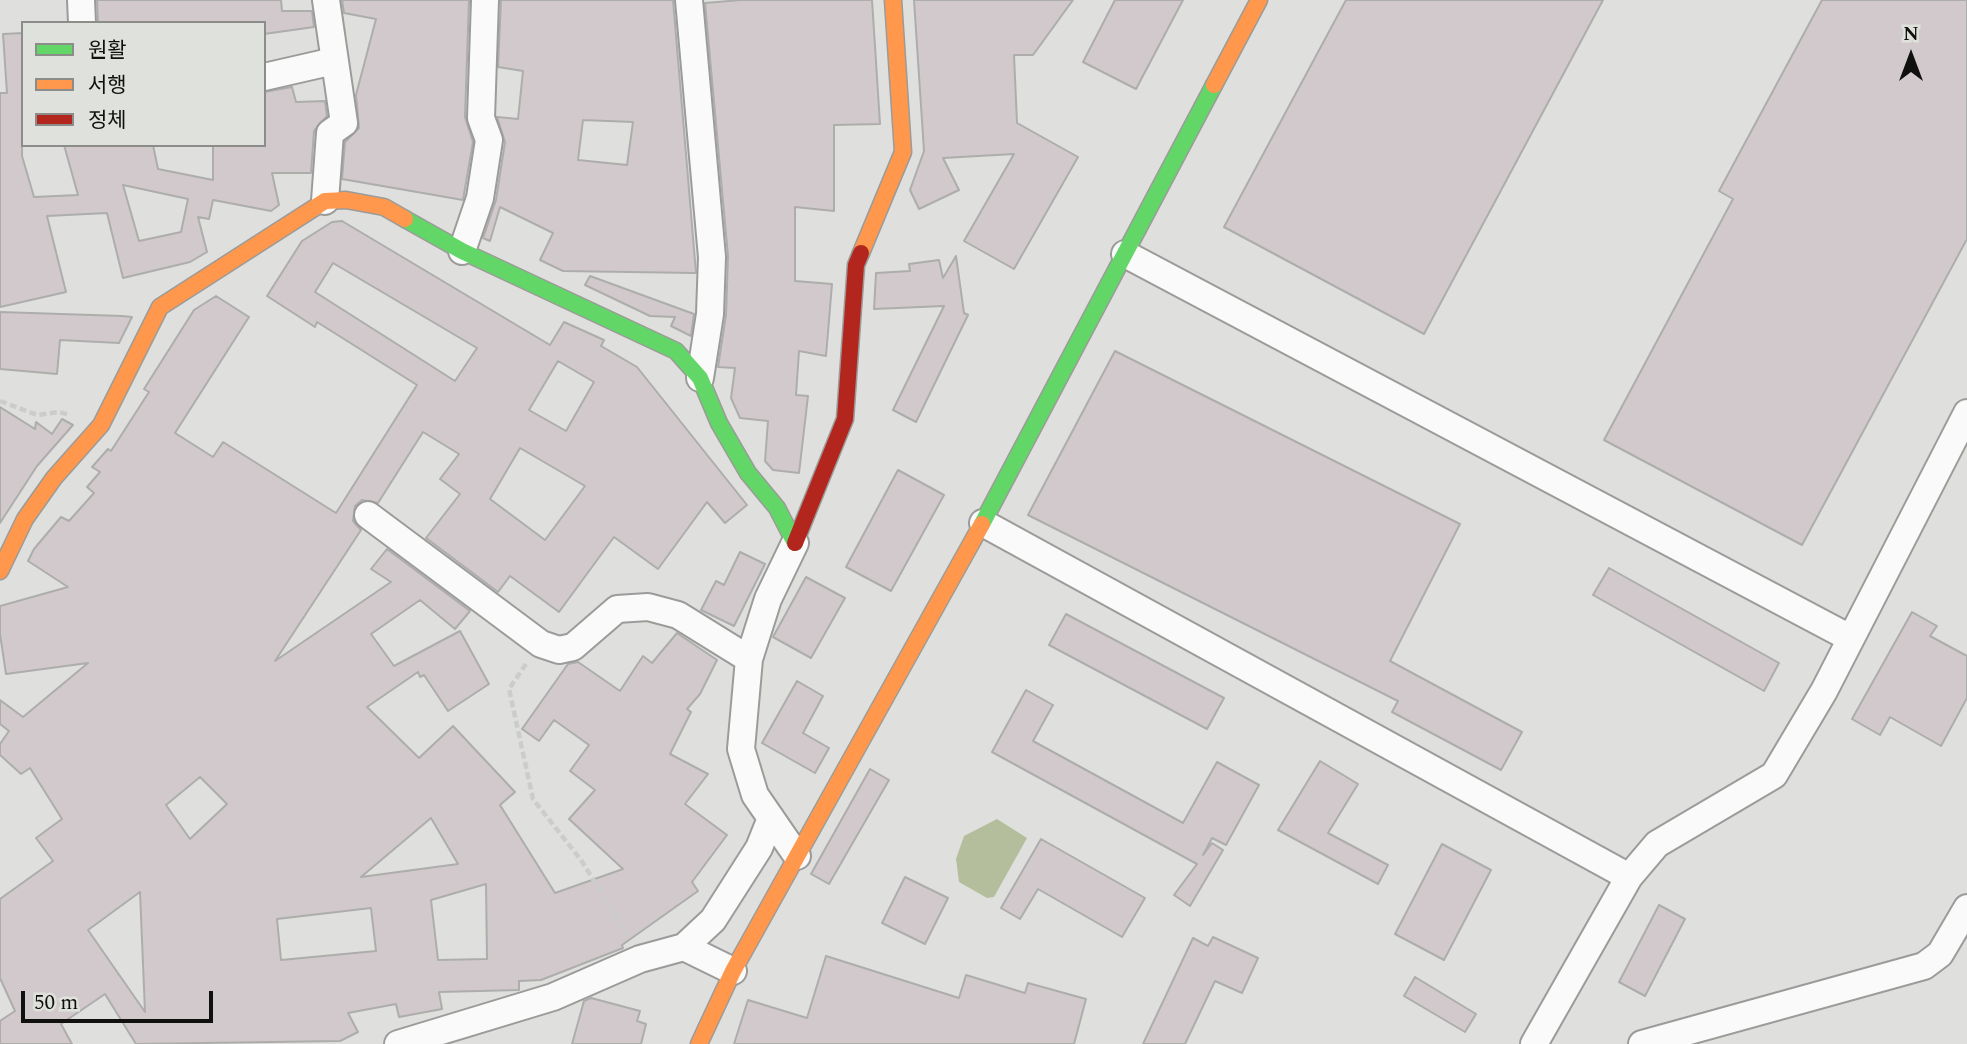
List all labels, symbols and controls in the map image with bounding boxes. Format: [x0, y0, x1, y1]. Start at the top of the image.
text: N [1903, 20, 1919, 49]
legend [21, 21, 266, 147]
north arrow [1876, 21, 1946, 91]
text: 원활 [88, 35, 127, 67]
text: 서행 [88, 70, 127, 102]
text: 정체 [88, 105, 127, 137]
scale bar [24, 978, 217, 1022]
text: 50 m [34, 987, 78, 1019]

